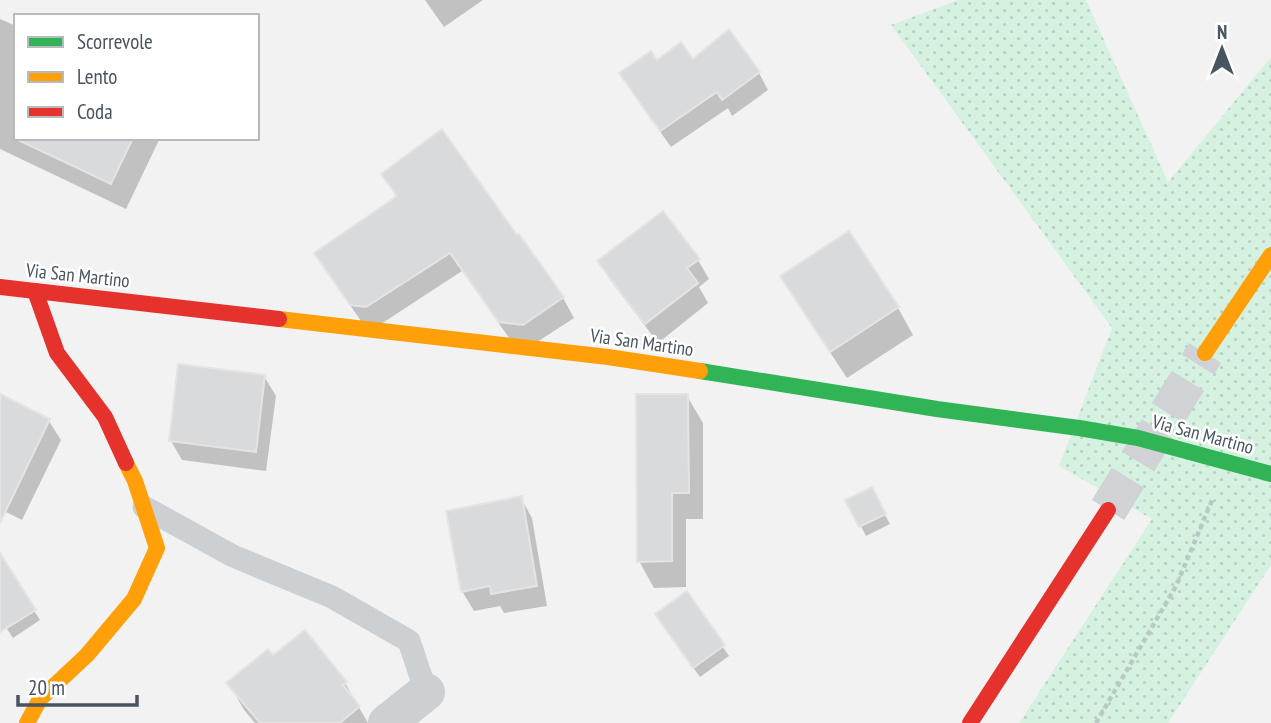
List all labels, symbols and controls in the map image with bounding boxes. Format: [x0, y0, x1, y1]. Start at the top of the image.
legend [14, 14, 259, 140]
north arrow [1187, 14, 1257, 84]
text: N [1217, 20, 1227, 44]
text: Scorrevole [77, 28, 153, 55]
text: Lento [77, 63, 117, 90]
text: Coda [77, 98, 113, 125]
street label: Via San Martino [24, 258, 131, 292]
street label: Via San Martino [588, 323, 695, 361]
street label: Via San Martino [1149, 409, 1256, 459]
scale bar [18, 664, 136, 708]
text: 20 m [28, 674, 65, 701]

